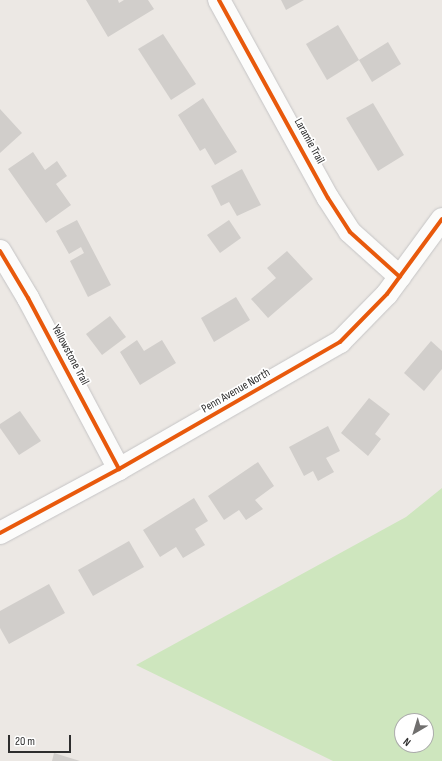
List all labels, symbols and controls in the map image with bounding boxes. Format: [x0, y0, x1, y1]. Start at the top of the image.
street label: Laramie Trail [291, 116, 327, 166]
street label: Yellowstone Trail [48, 322, 92, 388]
street label: Penn Avenue North [199, 366, 273, 416]
north arrow [394, 713, 434, 753]
scale bar [10, 727, 73, 753]
text: 20 m [15, 734, 35, 749]
text: N [401, 735, 413, 749]

